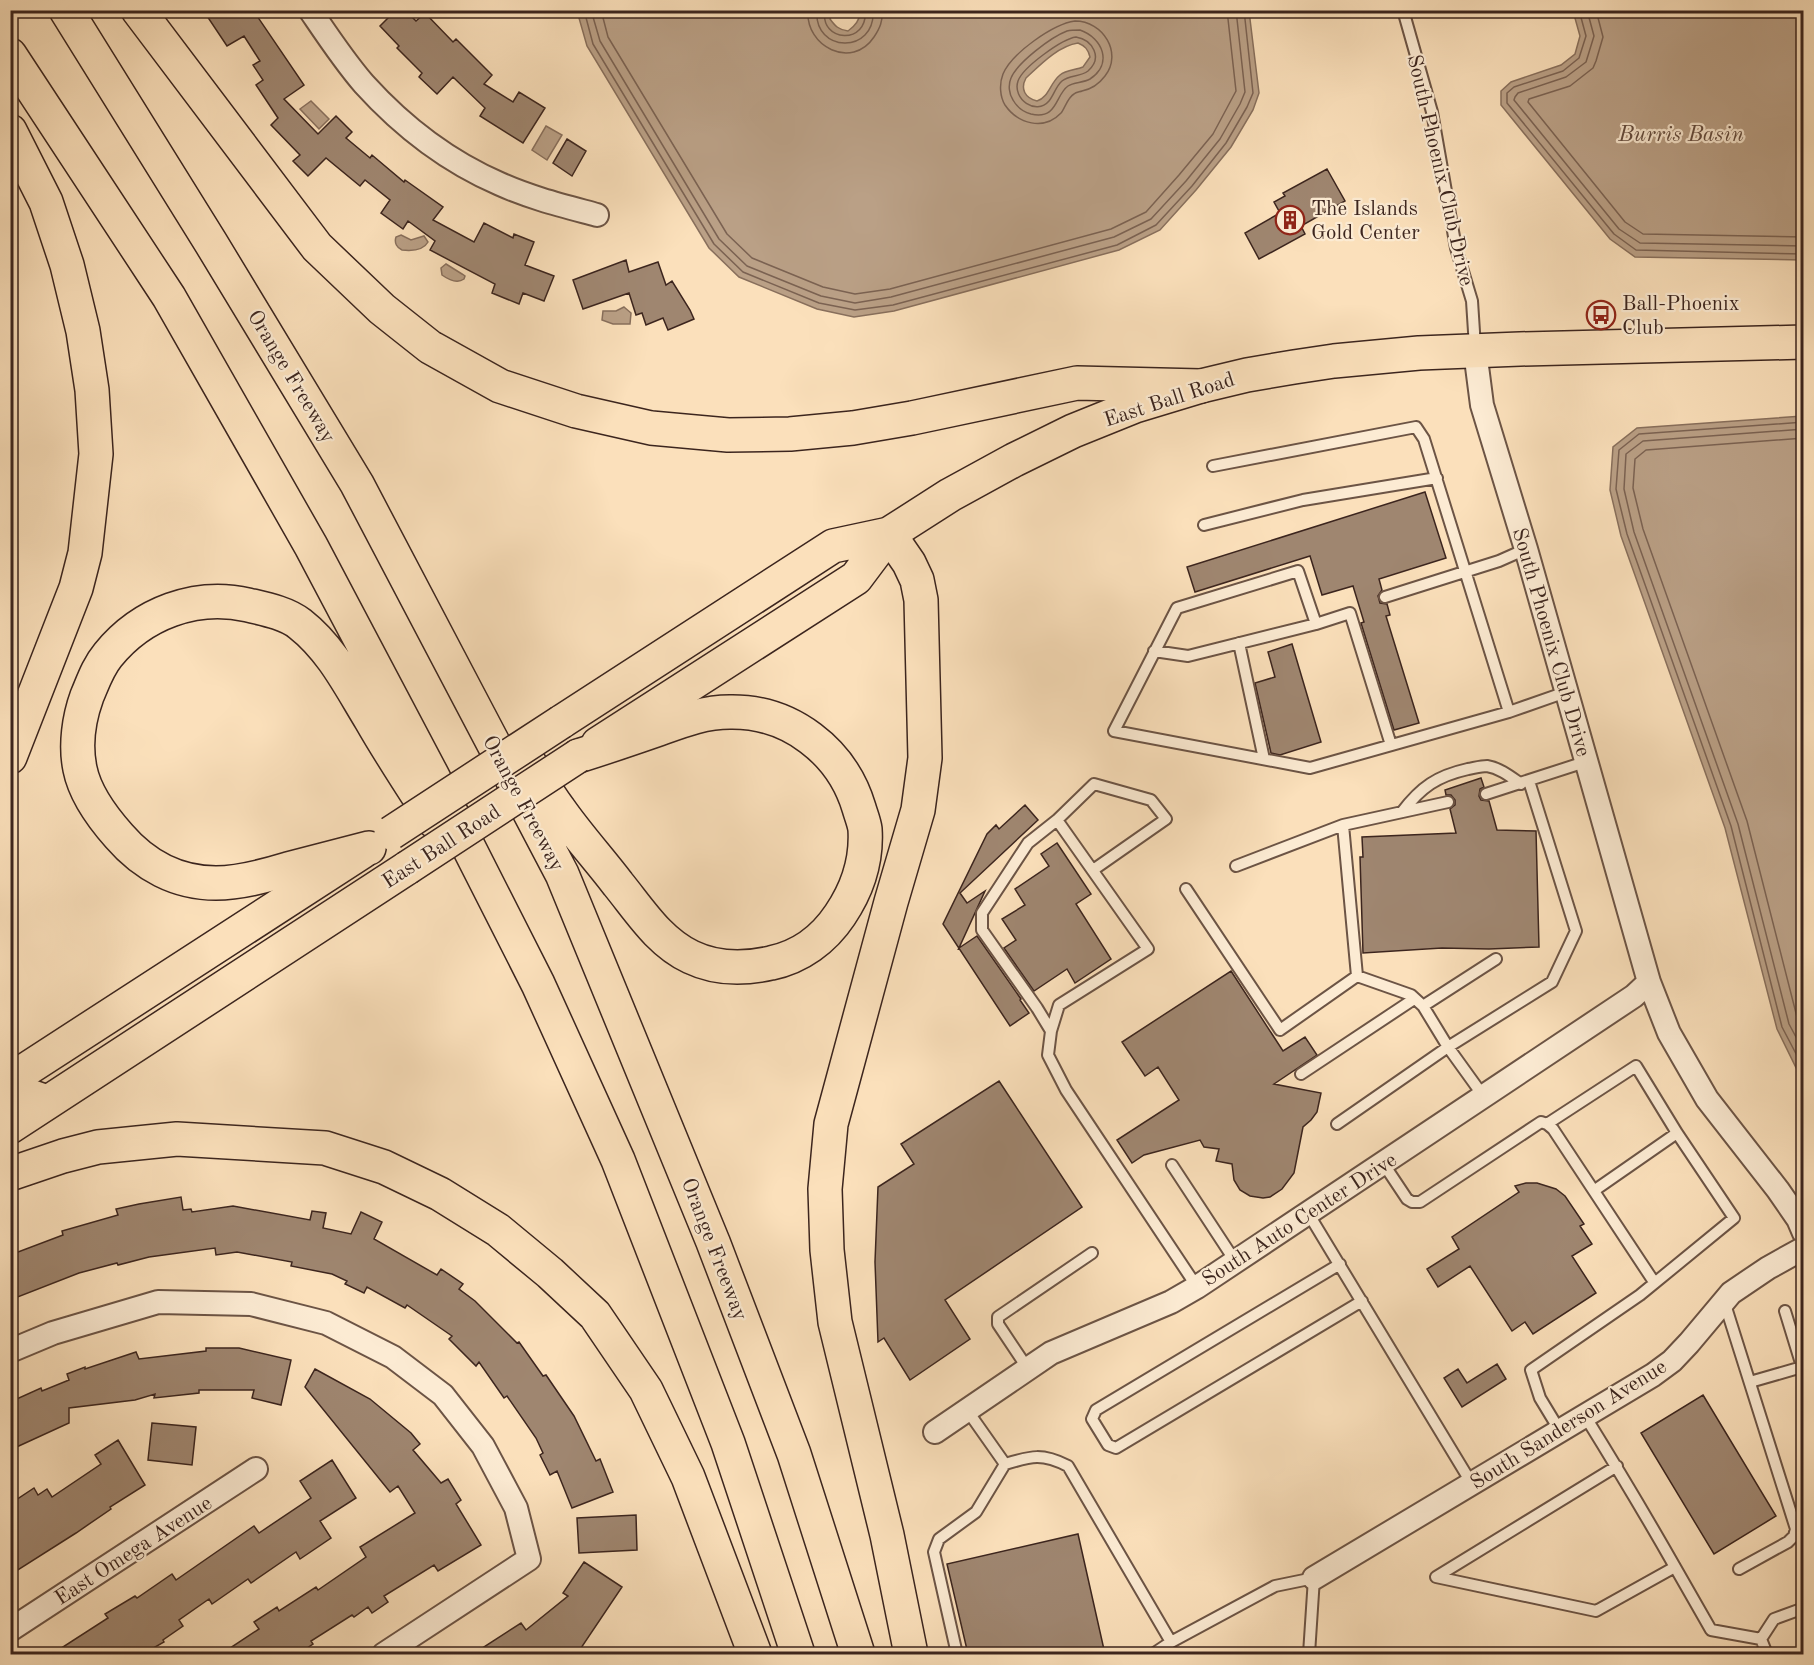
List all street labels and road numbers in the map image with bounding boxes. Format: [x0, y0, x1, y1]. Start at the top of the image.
street label: South Phoenix Club Drive [1403, 53, 1476, 288]
street label: Orange Freeway [243, 307, 339, 447]
street label: East Ball Road [1102, 369, 1237, 431]
street label: South Phoenix Club Drive [1508, 526, 1593, 759]
street label: Orange Freeway [478, 732, 567, 875]
street label: East Ball Road [379, 801, 505, 893]
street label: South Auto Center Drive [1199, 1150, 1401, 1291]
street label: Orange Freeway [677, 1175, 750, 1324]
street label: South Sanderson Avenue [1467, 1356, 1670, 1494]
street label: East Omega Avenue [52, 1493, 216, 1610]

